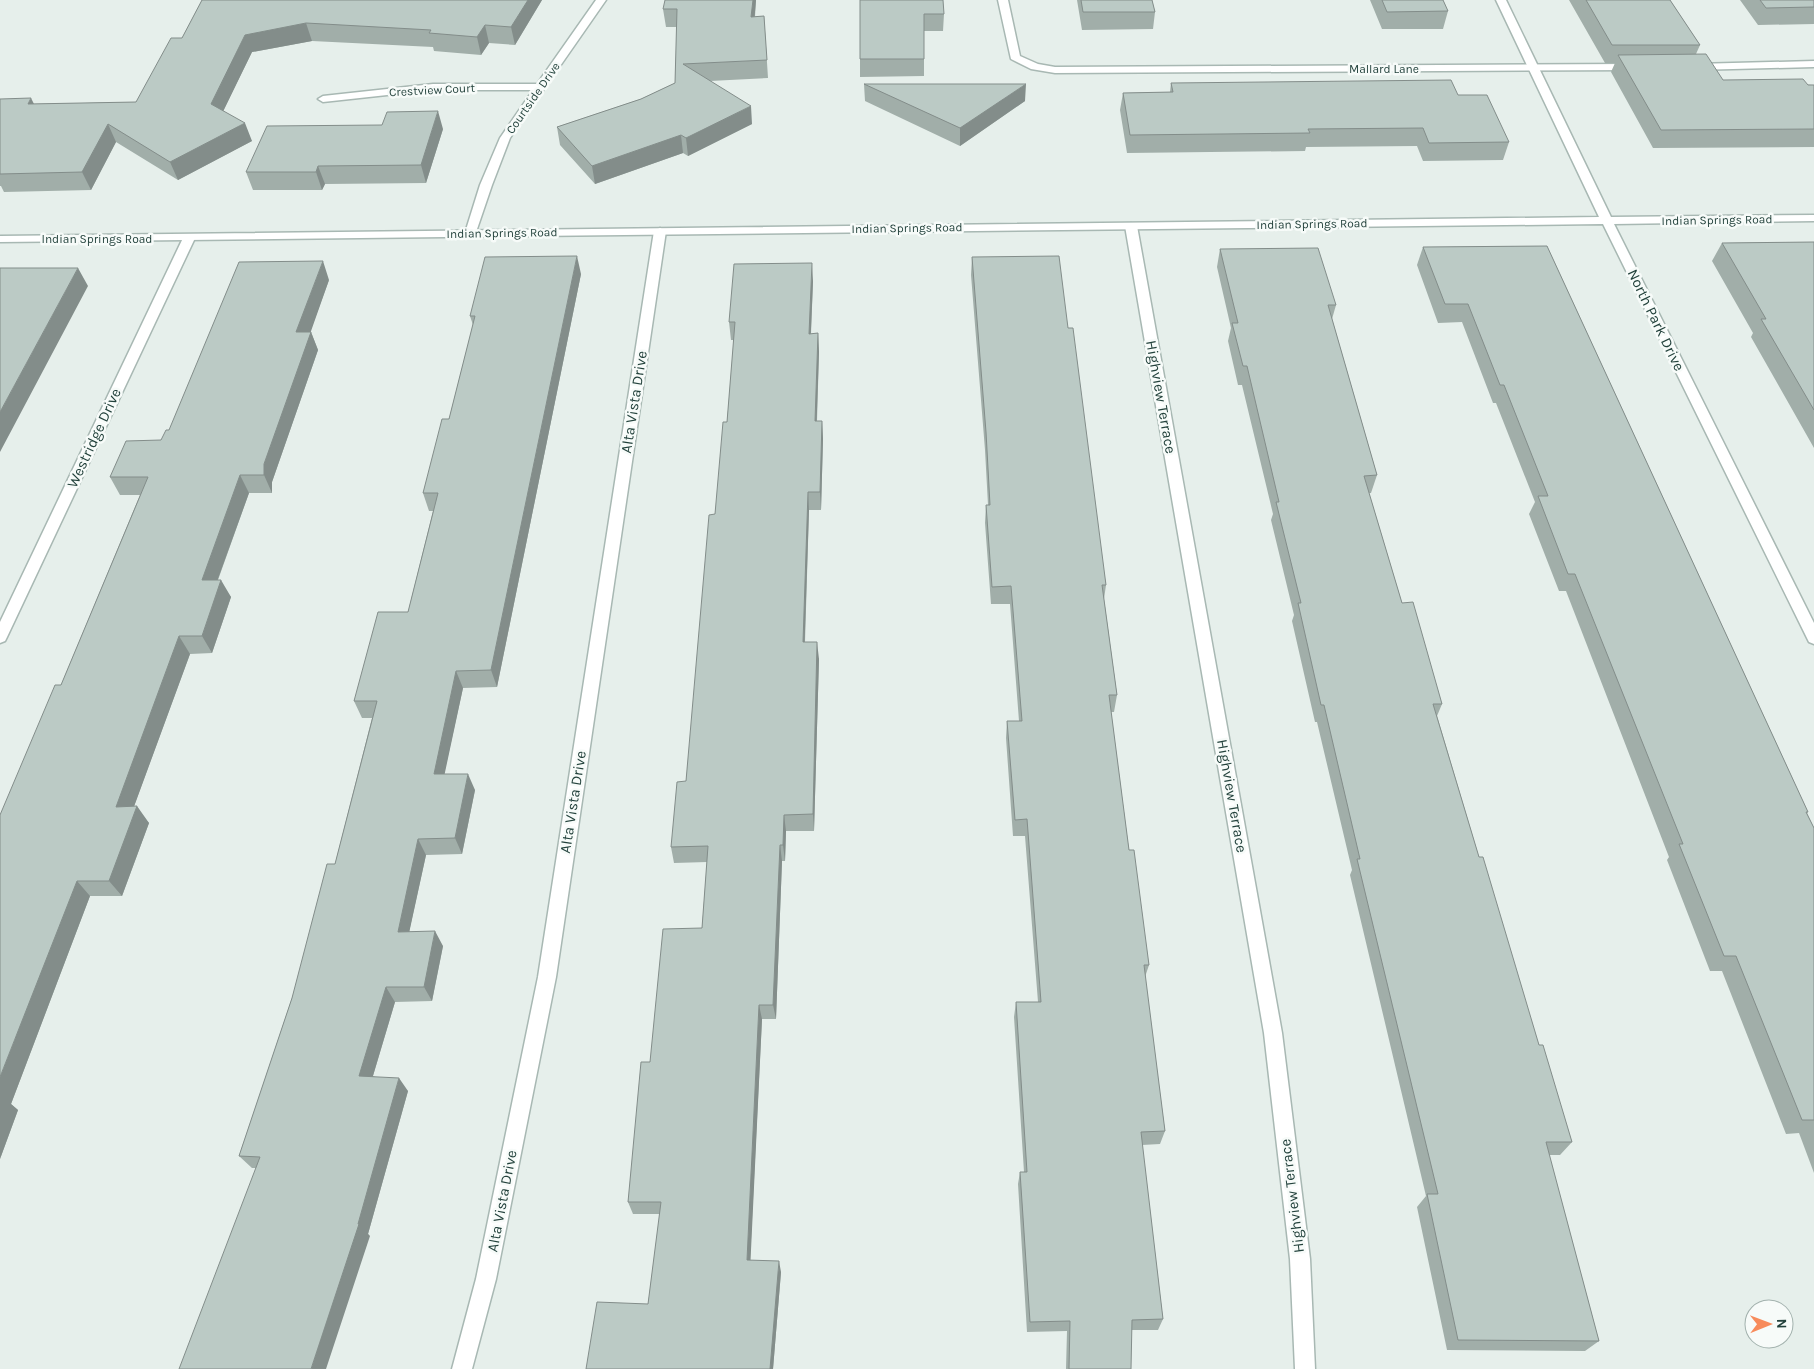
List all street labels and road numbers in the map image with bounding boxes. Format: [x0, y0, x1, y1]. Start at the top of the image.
street label: Courtside Drive [503, 60, 563, 136]
street label: Mallard Lane [1349, 62, 1419, 76]
street label: Crestview Court [389, 81, 476, 99]
street label: Indian Springs Road [1661, 212, 1773, 228]
street label: Indian Springs Road [1256, 216, 1368, 232]
street label: Indian Springs Road [851, 220, 963, 236]
street label: Indian Springs Road [446, 225, 558, 241]
street label: Indian Springs Road [42, 232, 152, 246]
street label: North Park Drive [1624, 266, 1688, 374]
street label: Highview Terrace [1142, 339, 1180, 455]
street label: Alta Vista Drive [617, 349, 651, 455]
street label: Westridge Drive [63, 385, 125, 491]
street label: Highview Terrace [1213, 738, 1251, 854]
street label: Alta Vista Drive [556, 749, 590, 855]
street label: Highview Terrace [1276, 1138, 1308, 1254]
street label: Alta Vista Drive [483, 1148, 521, 1254]

